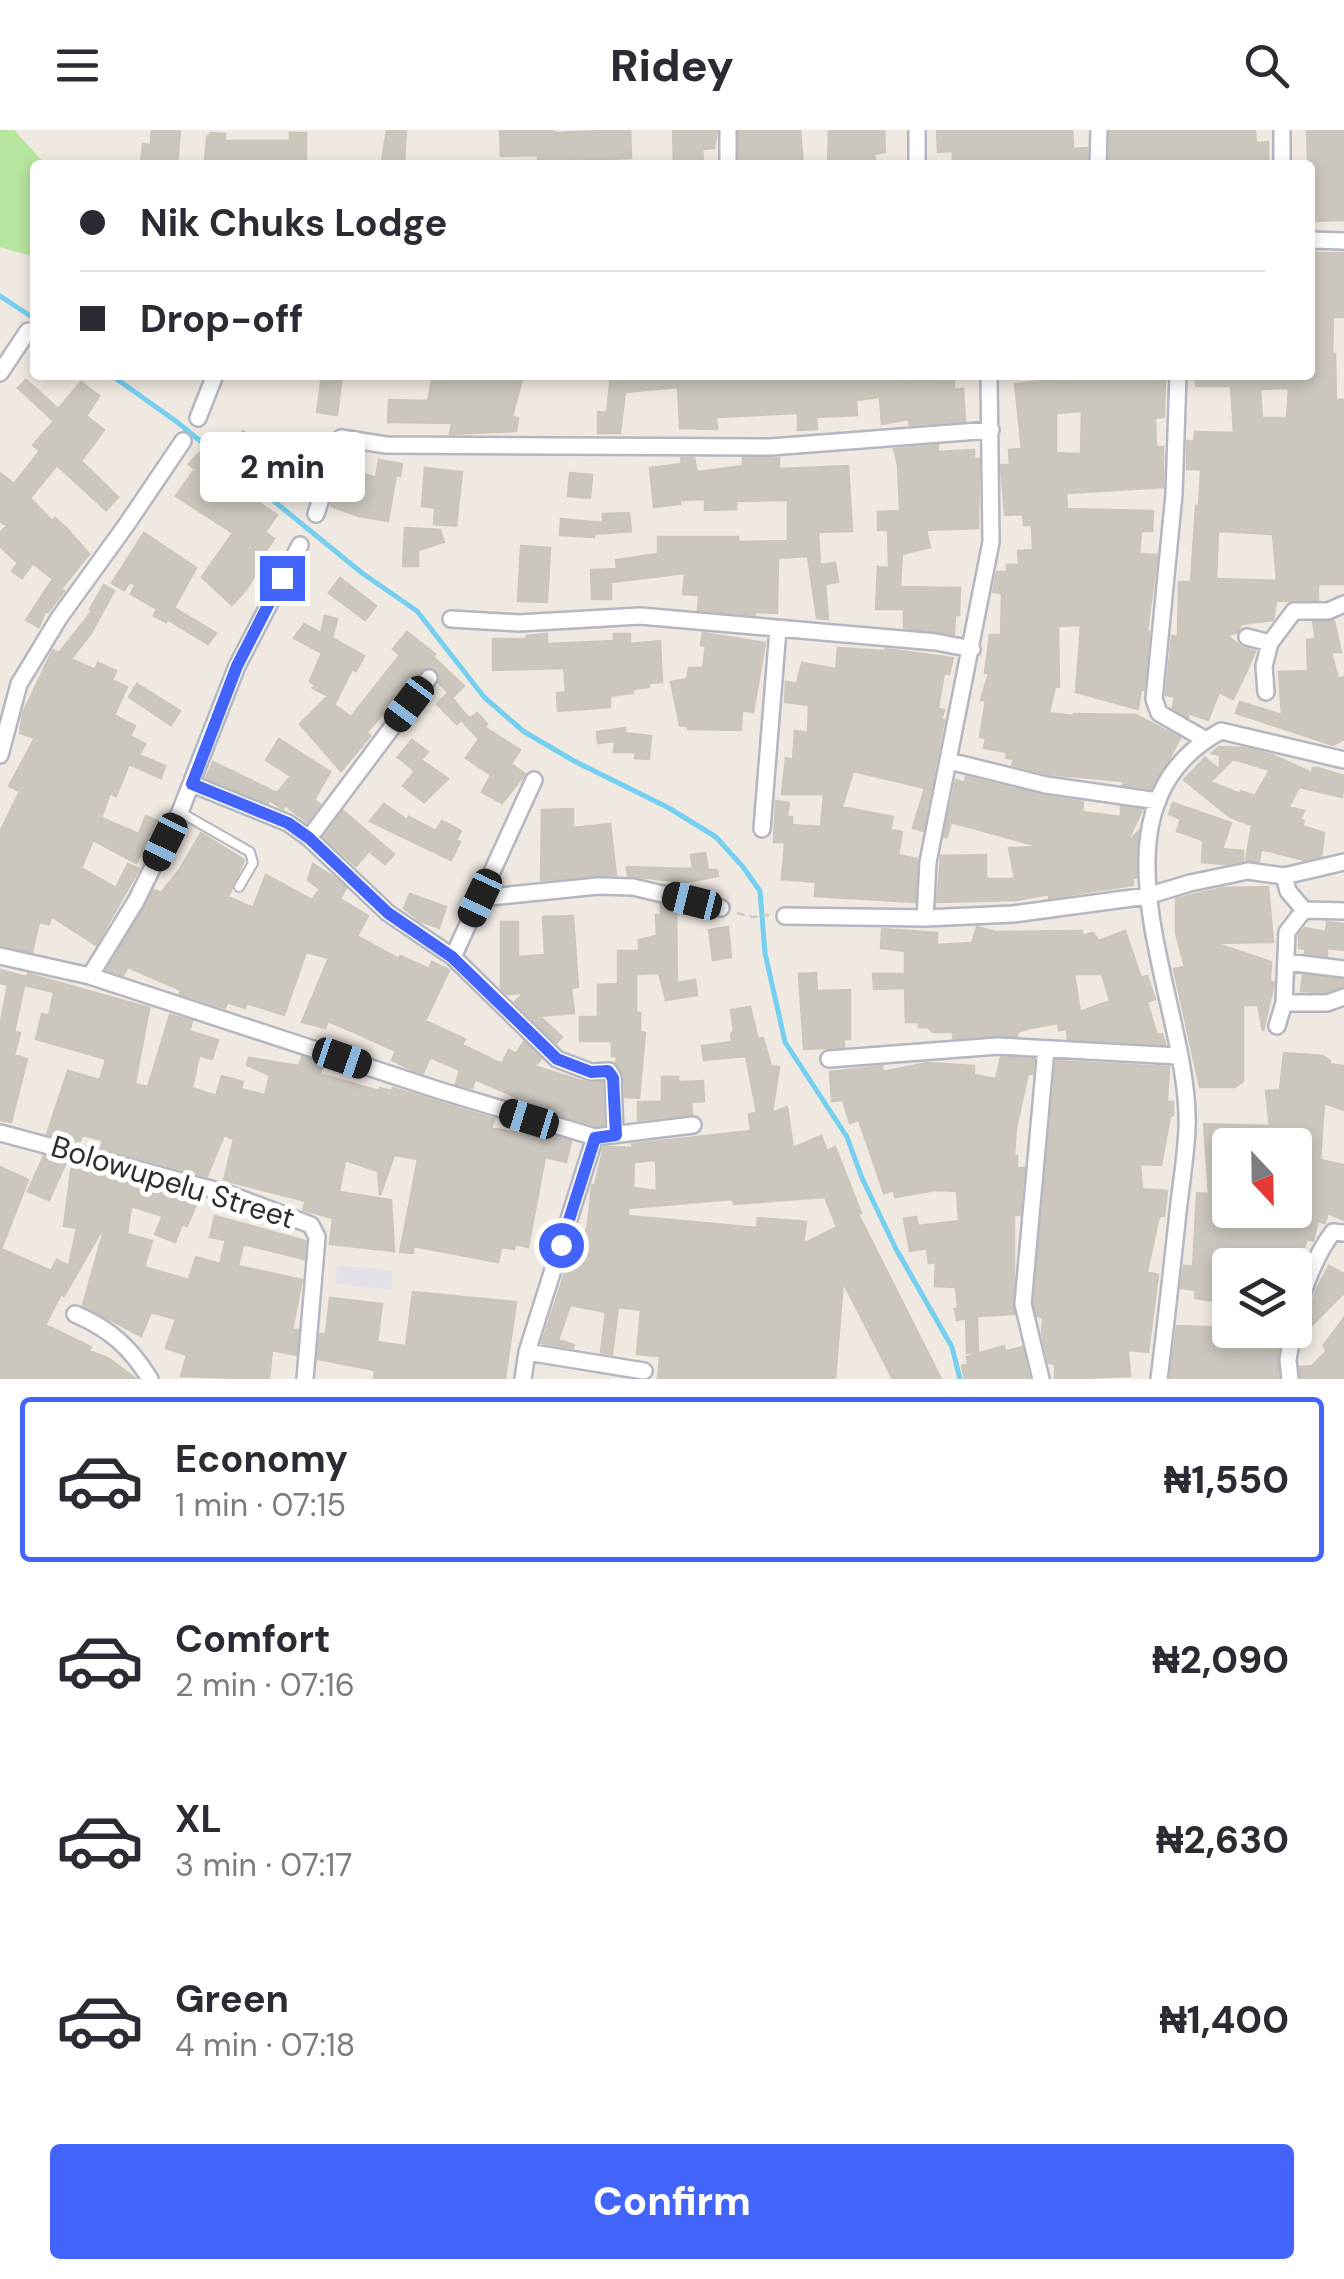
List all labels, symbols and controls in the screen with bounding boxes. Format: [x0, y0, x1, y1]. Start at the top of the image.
text: Ridey [610, 36, 734, 95]
icon: menu [50, 38, 105, 93]
icon: search [1239, 38, 1294, 93]
text: Nik Chuks Lodge [140, 198, 447, 248]
text: Drop-off [140, 294, 303, 344]
callout: 2 min [200, 433, 364, 503]
text: 2 min [240, 446, 325, 488]
route end [260, 556, 305, 601]
car [379, 671, 439, 737]
car [138, 808, 192, 876]
car [454, 864, 506, 932]
car [659, 879, 725, 923]
car [309, 1034, 375, 1082]
car [496, 1096, 562, 1142]
street label: Bolowupelu Street [47, 1126, 299, 1238]
north arrow [1212, 1128, 1312, 1228]
map controls [1212, 1128, 1312, 1348]
route start [539, 1223, 584, 1268]
button: layers [1212, 1248, 1312, 1348]
text: Economy [175, 1434, 348, 1484]
icon: car [55, 1435, 145, 1525]
text: ₦1,550 [1164, 1455, 1289, 1505]
text: 1 min · 07:15 [175, 1484, 346, 1526]
text: Comfort [175, 1614, 331, 1664]
icon: car [55, 1615, 145, 1705]
text: ₦2,090 [1152, 1635, 1289, 1685]
text: 2 min · 07:16 [175, 1664, 355, 1706]
text: XL [175, 1794, 222, 1844]
icon: car [55, 1795, 145, 1885]
text: ₦2,630 [1156, 1815, 1289, 1865]
text: 3 min · 07:17 [175, 1844, 352, 1886]
text: Green [175, 1974, 289, 2024]
icon: car [55, 1975, 145, 2065]
text: ₦1,400 [1159, 1995, 1289, 2045]
text: 4 min · 07:18 [175, 2024, 355, 2066]
button: Confirm [50, 2144, 1294, 2259]

